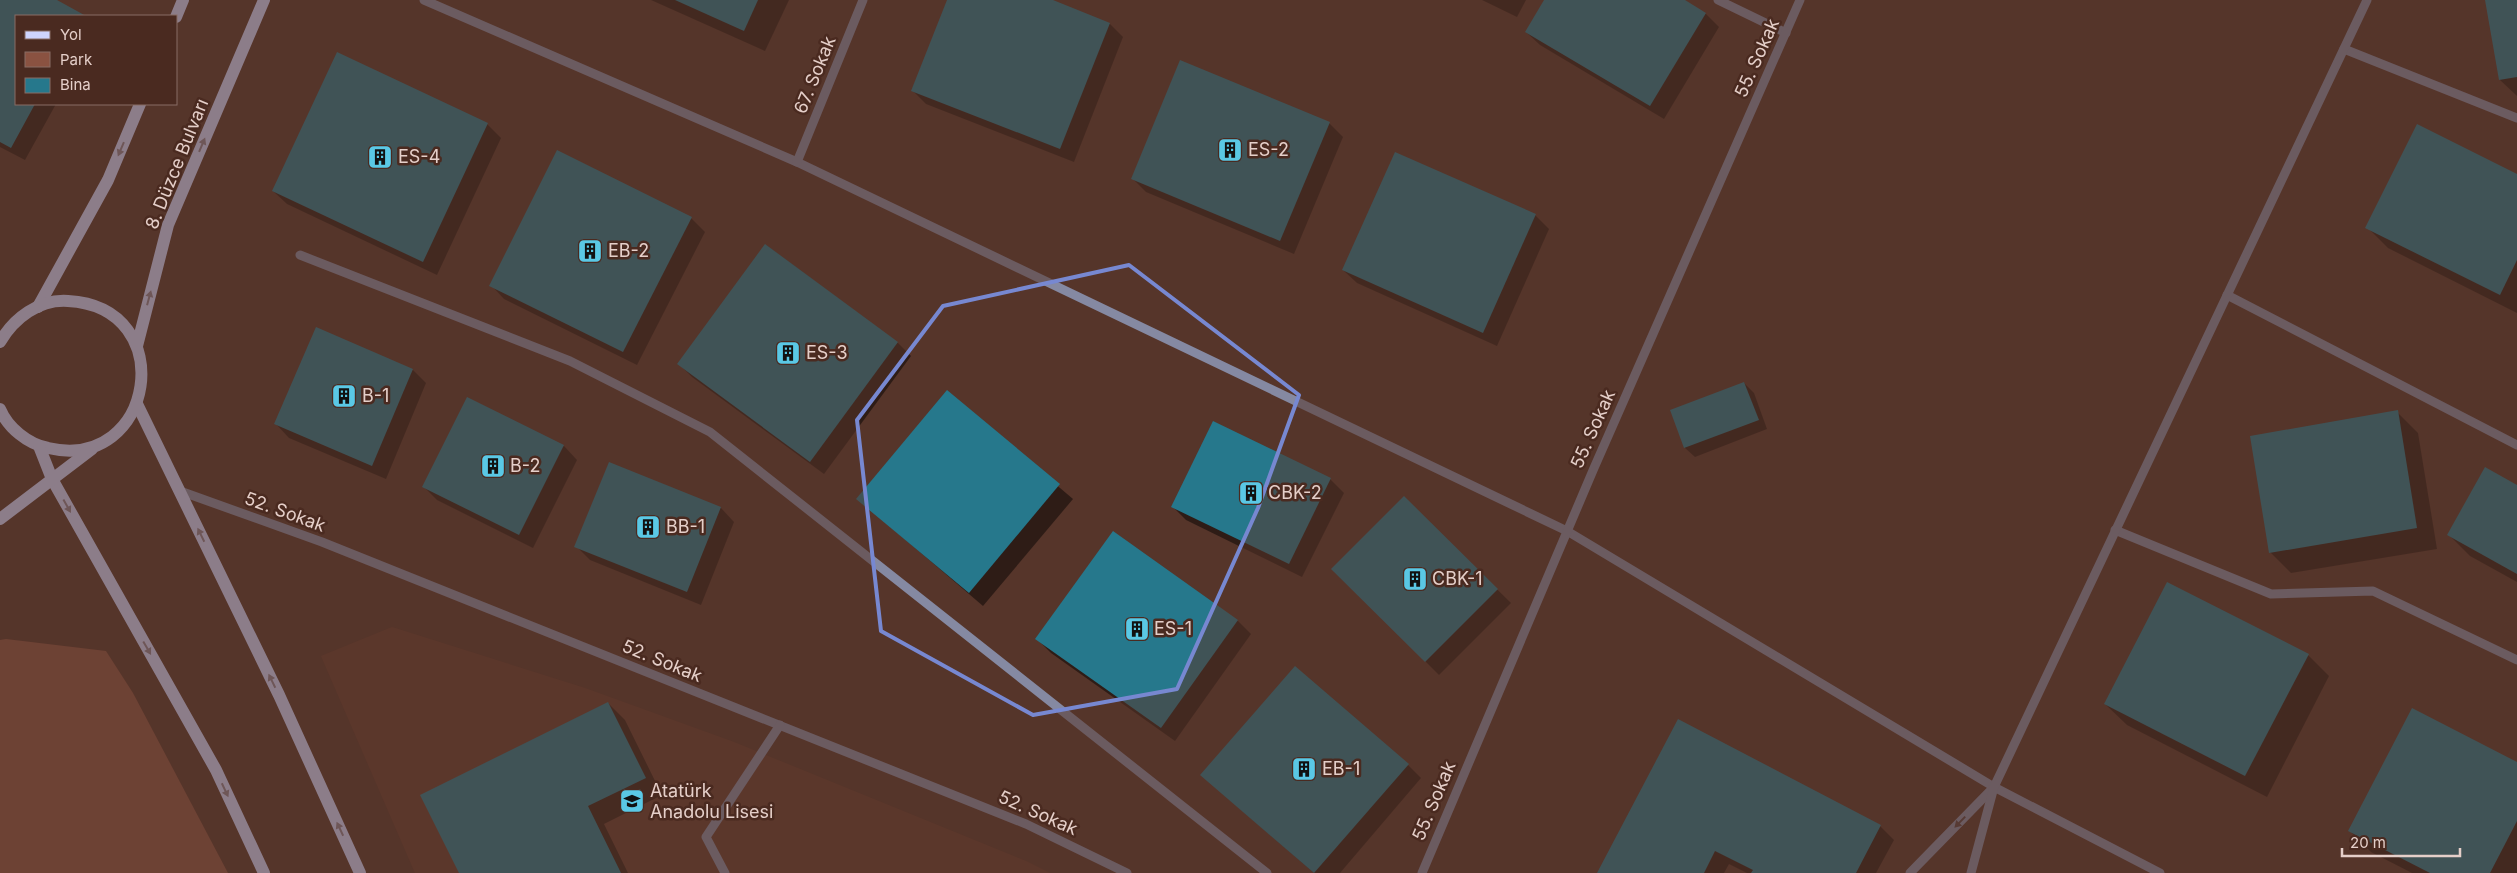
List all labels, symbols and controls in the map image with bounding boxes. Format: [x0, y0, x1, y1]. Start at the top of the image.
legend [15, 15, 178, 105]
street label: 55. Sokak [1730, 15, 1783, 100]
text: Yol [60, 25, 82, 44]
street label: 67. Sokak [790, 33, 840, 117]
text: Park [60, 50, 93, 69]
text: Bina [60, 75, 91, 94]
street label: 8. Düzce Bulvarı [141, 96, 212, 232]
building icon: ES-2 [1217, 137, 1243, 163]
one-way arrow [199, 138, 207, 152]
place label: ES-2 [1248, 139, 1289, 160]
one-way arrow [116, 142, 124, 156]
building icon: ES-4 [367, 144, 393, 170]
place label: ES-4 [398, 146, 440, 167]
building icon: EB-2 [577, 238, 603, 264]
place label: EB-2 [608, 240, 649, 261]
one-way arrow [145, 291, 153, 306]
building icon: ES-3 [775, 340, 801, 366]
place label: ES-3 [806, 342, 848, 363]
building icon: B-1 [331, 383, 357, 409]
place label: B-1 [362, 385, 389, 406]
street label: 55. Sokak [1566, 386, 1619, 471]
building icon: B-2 [480, 453, 506, 479]
place label: B-2 [510, 455, 540, 476]
building icon: CBK-2 [1238, 480, 1264, 506]
place label: CBK-2 [1268, 482, 1322, 503]
street label: 52. Sokak [242, 487, 329, 536]
one-way arrow [63, 499, 71, 514]
building icon: BB-1 [635, 514, 661, 540]
place label: BB-1 [666, 516, 705, 537]
one-way arrow [197, 528, 205, 542]
building icon: CBK-1 [1402, 566, 1428, 592]
place label: CBK-1 [1432, 568, 1483, 589]
building icon: ES-1 [1124, 616, 1150, 642]
place label: ES-1 [1154, 618, 1192, 639]
street label: 52. Sokak [619, 635, 705, 686]
one-way arrow [142, 641, 151, 654]
one-way arrow [268, 674, 276, 688]
building icon: EB-1 [1291, 756, 1317, 782]
place label: EB-1 [1322, 758, 1360, 779]
street label: 55. Sokak [1407, 758, 1460, 844]
place label: Atatürk Anadolu Lisesi [650, 780, 773, 822]
one-way arrow [222, 783, 230, 797]
street label: 52. Sokak [995, 786, 1081, 839]
school or university icon: Atatürk Anadolu Lisesi [619, 788, 645, 814]
one-way arrow [1954, 815, 1966, 827]
one-way arrow [336, 822, 344, 836]
scale bar [2342, 826, 2460, 858]
text: 20 m [2350, 833, 2386, 852]

